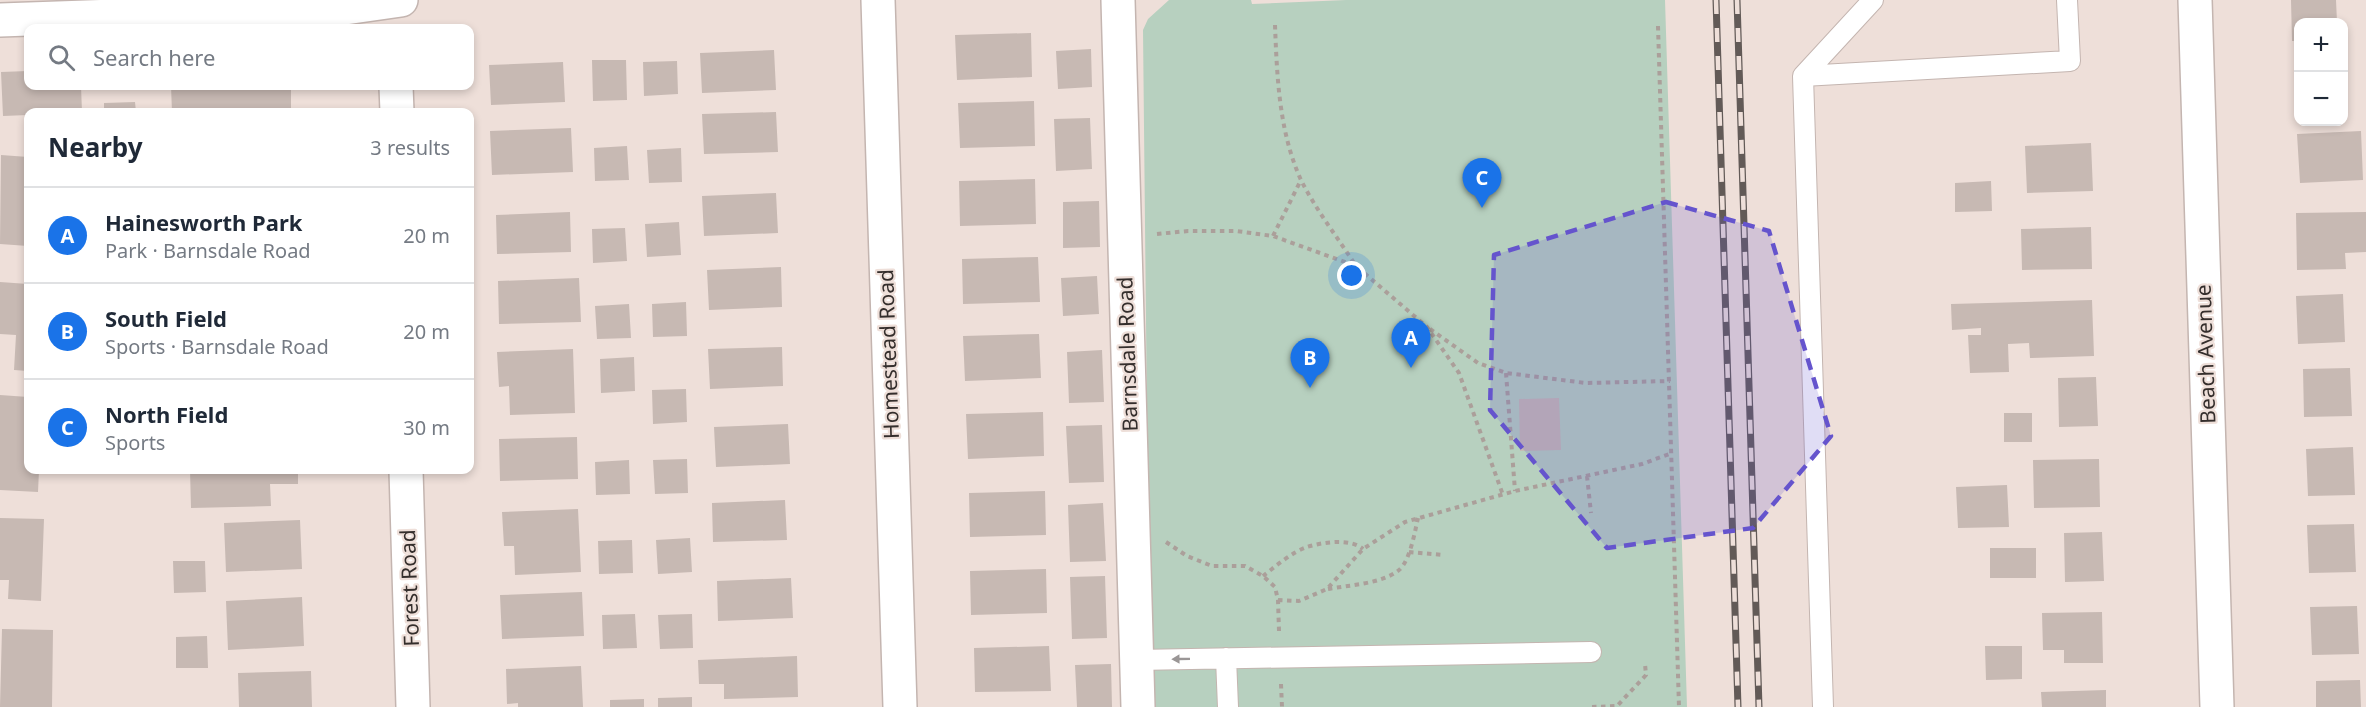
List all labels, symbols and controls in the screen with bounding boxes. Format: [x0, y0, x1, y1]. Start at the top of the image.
map controls [2294, 18, 2348, 126]
button: + [2294, 18, 2348, 72]
search box [24, 24, 474, 90]
icon: search [45, 41, 78, 74]
text: Search here [93, 42, 215, 72]
button: − [2294, 72, 2348, 126]
text: Nearby [48, 129, 143, 165]
text: 3 results [370, 134, 450, 161]
pin: C [1462, 158, 1502, 208]
text: Hainesworth Park [105, 207, 302, 237]
text: A [61, 222, 74, 249]
text: 20 m [403, 222, 450, 249]
text: Park · Barnsdale Road [105, 237, 311, 264]
your location [1337, 261, 1366, 290]
street label: Homestead Road [871, 269, 905, 439]
street label: Barnsdale Road [1110, 276, 1144, 432]
street label: Beach Avenue [2189, 284, 2221, 424]
text: South Field [105, 303, 227, 333]
text: B [61, 318, 74, 345]
text: 20 m [403, 318, 450, 345]
pin: A [1392, 318, 1430, 368]
text: Sports · Barnsdale Road [105, 333, 329, 360]
pin: B [1290, 338, 1330, 388]
text: North Field [105, 399, 228, 429]
text: C [61, 414, 74, 441]
text: 30 m [403, 414, 450, 441]
text: Sports [105, 429, 165, 456]
street label: Forest Road [393, 529, 425, 647]
one-way arrow [1172, 654, 1191, 664]

